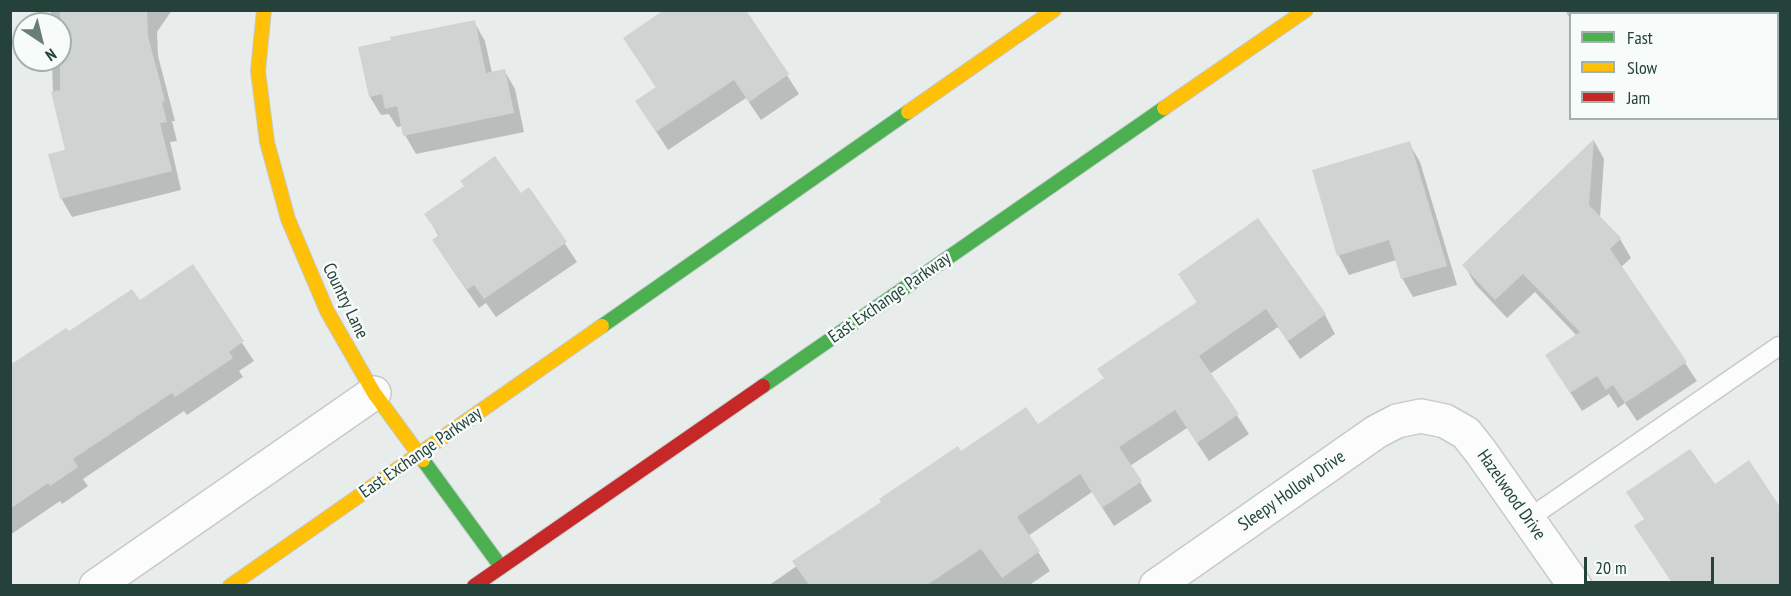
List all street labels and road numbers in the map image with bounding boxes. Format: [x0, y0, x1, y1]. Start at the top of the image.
street label: East Exchange Parkway [825, 248, 955, 348]
street label: Country Lane [317, 260, 373, 342]
street label: East Exchange Parkway [356, 403, 486, 503]
street label: Sleepy Hollow Drive [1234, 446, 1350, 536]
street label: Hazelwood Drive [1472, 446, 1550, 544]

